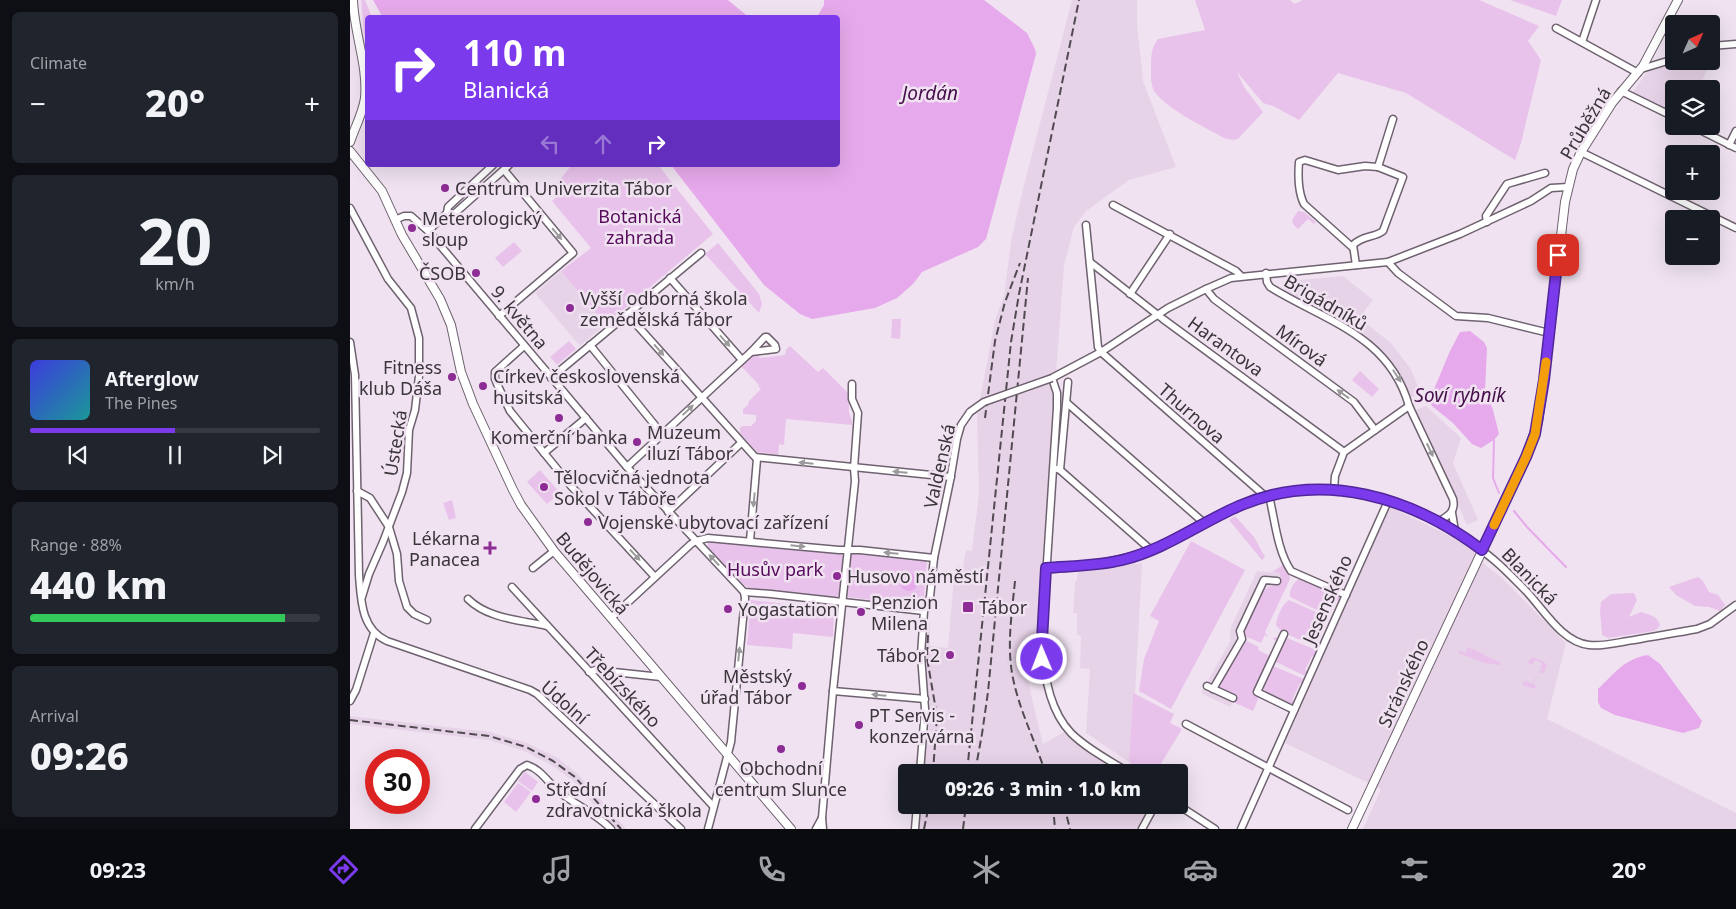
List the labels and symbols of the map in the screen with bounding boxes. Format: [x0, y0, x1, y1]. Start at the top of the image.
north arrow [1665, 15, 1720, 70]
water label: Jordán [899, 80, 958, 106]
street label: Průběžná [1554, 82, 1616, 164]
place label: Centrum Univerzita Tábor [455, 176, 673, 200]
marker: Centrum Univerzita Tábor [439, 182, 451, 194]
park label: Botanická zahrada [598, 204, 682, 249]
place label: Meterologický sloup [422, 206, 543, 251]
marker: Meterologický sloup [406, 222, 418, 234]
one-way arrow [552, 227, 563, 240]
pin [1537, 234, 1579, 276]
place label: ČSOB [419, 261, 466, 285]
marker: ČSOB [470, 267, 482, 279]
street label: Brigádníků [1280, 268, 1372, 336]
street label: 9. května [486, 280, 554, 354]
place label: Vyšší odborná škola zemědělská Tábor [580, 286, 748, 331]
marker: Vyšší odborná škola zemědělská Tábor [564, 302, 576, 314]
street label: Harantova [1183, 310, 1269, 382]
street label: Mírová [1272, 318, 1332, 372]
one-way arrow [719, 334, 731, 346]
one-way arrow [654, 344, 665, 357]
place label: Fitness klub Dáša [359, 355, 442, 400]
place label: Církev československá husitská [493, 364, 680, 409]
one-way arrow [1392, 369, 1401, 382]
marker: Fitness klub Dáša [446, 371, 458, 383]
street label: Thurnova [1154, 378, 1230, 448]
marker: Církev československá husitská [477, 380, 489, 392]
water label: Soví rybník [1414, 382, 1506, 408]
one-way arrow [1336, 389, 1350, 399]
one-way arrow [682, 404, 694, 416]
street label: Ústecká [378, 408, 412, 478]
marker: Komerční banka [553, 412, 565, 424]
place label: Muzeum iluzí Tábor [647, 420, 734, 465]
street label: Valdenská [918, 421, 960, 511]
place label: Komerční banka [490, 425, 628, 449]
marker: Muzeum iluzí Tábor [631, 436, 643, 448]
one-way arrow [1426, 443, 1434, 457]
one-way arrow [797, 459, 813, 467]
place label: Tělocvičná jednota Sokol v Táboře [554, 465, 710, 510]
one-way arrow [892, 468, 908, 476]
marker: Tělocvičná jednota Sokol v Táboře [538, 481, 550, 493]
one-way arrow [749, 492, 757, 508]
place label: Vojenské ubytovací zařízení [598, 510, 829, 534]
marker: Vojenské ubytovací zařízení [582, 516, 594, 528]
place label: Lékarna Panacea [409, 526, 480, 571]
street label: Budějovická [551, 526, 635, 620]
marker: Lékarna Panacea [484, 542, 496, 554]
one-way arrow [791, 542, 807, 550]
street label: Blanická [1497, 542, 1563, 610]
one-way arrow [629, 548, 641, 560]
one-way arrow [883, 549, 899, 557]
street label: Jesenského [1296, 551, 1357, 649]
one-way arrow [708, 555, 720, 567]
park label: Husův park [727, 557, 824, 581]
place label: Husovo náměstí [847, 564, 984, 588]
marker: Husovo náměstí [831, 570, 843, 582]
place label: Penzion Milena [871, 590, 938, 635]
place label: Tábor [979, 595, 1028, 619]
place label: Yogastation [738, 597, 838, 621]
marker: Tábor [961, 600, 975, 614]
marker: Yogastation [722, 603, 734, 615]
marker: Penzion Milena [855, 606, 867, 618]
position arrow [1015, 632, 1067, 684]
street label: Stránského [1372, 635, 1434, 731]
street label: Třebízského [580, 642, 666, 732]
place label: Tábor 2 [877, 643, 940, 667]
one-way arrow [735, 646, 743, 662]
marker: Tábor 2 [944, 649, 956, 661]
place label: Městský úřad Tábor [700, 664, 793, 709]
street label: Údolní [536, 675, 594, 730]
marker: Městský úřad Tábor [796, 680, 808, 692]
one-way arrow [871, 691, 887, 699]
place label: PT Servis - konzervárna [869, 703, 975, 748]
marker: PT Servis - konzervárna [853, 719, 865, 731]
marker: Obchodní centrum Slunce [775, 743, 787, 755]
speed limit sign: 30 [365, 749, 430, 814]
place label: Obchodní centrum Slunce [715, 756, 847, 801]
place label: Střední zdravotnická škola [546, 777, 702, 822]
marker: Střední zdravotnická škola [530, 793, 542, 805]

